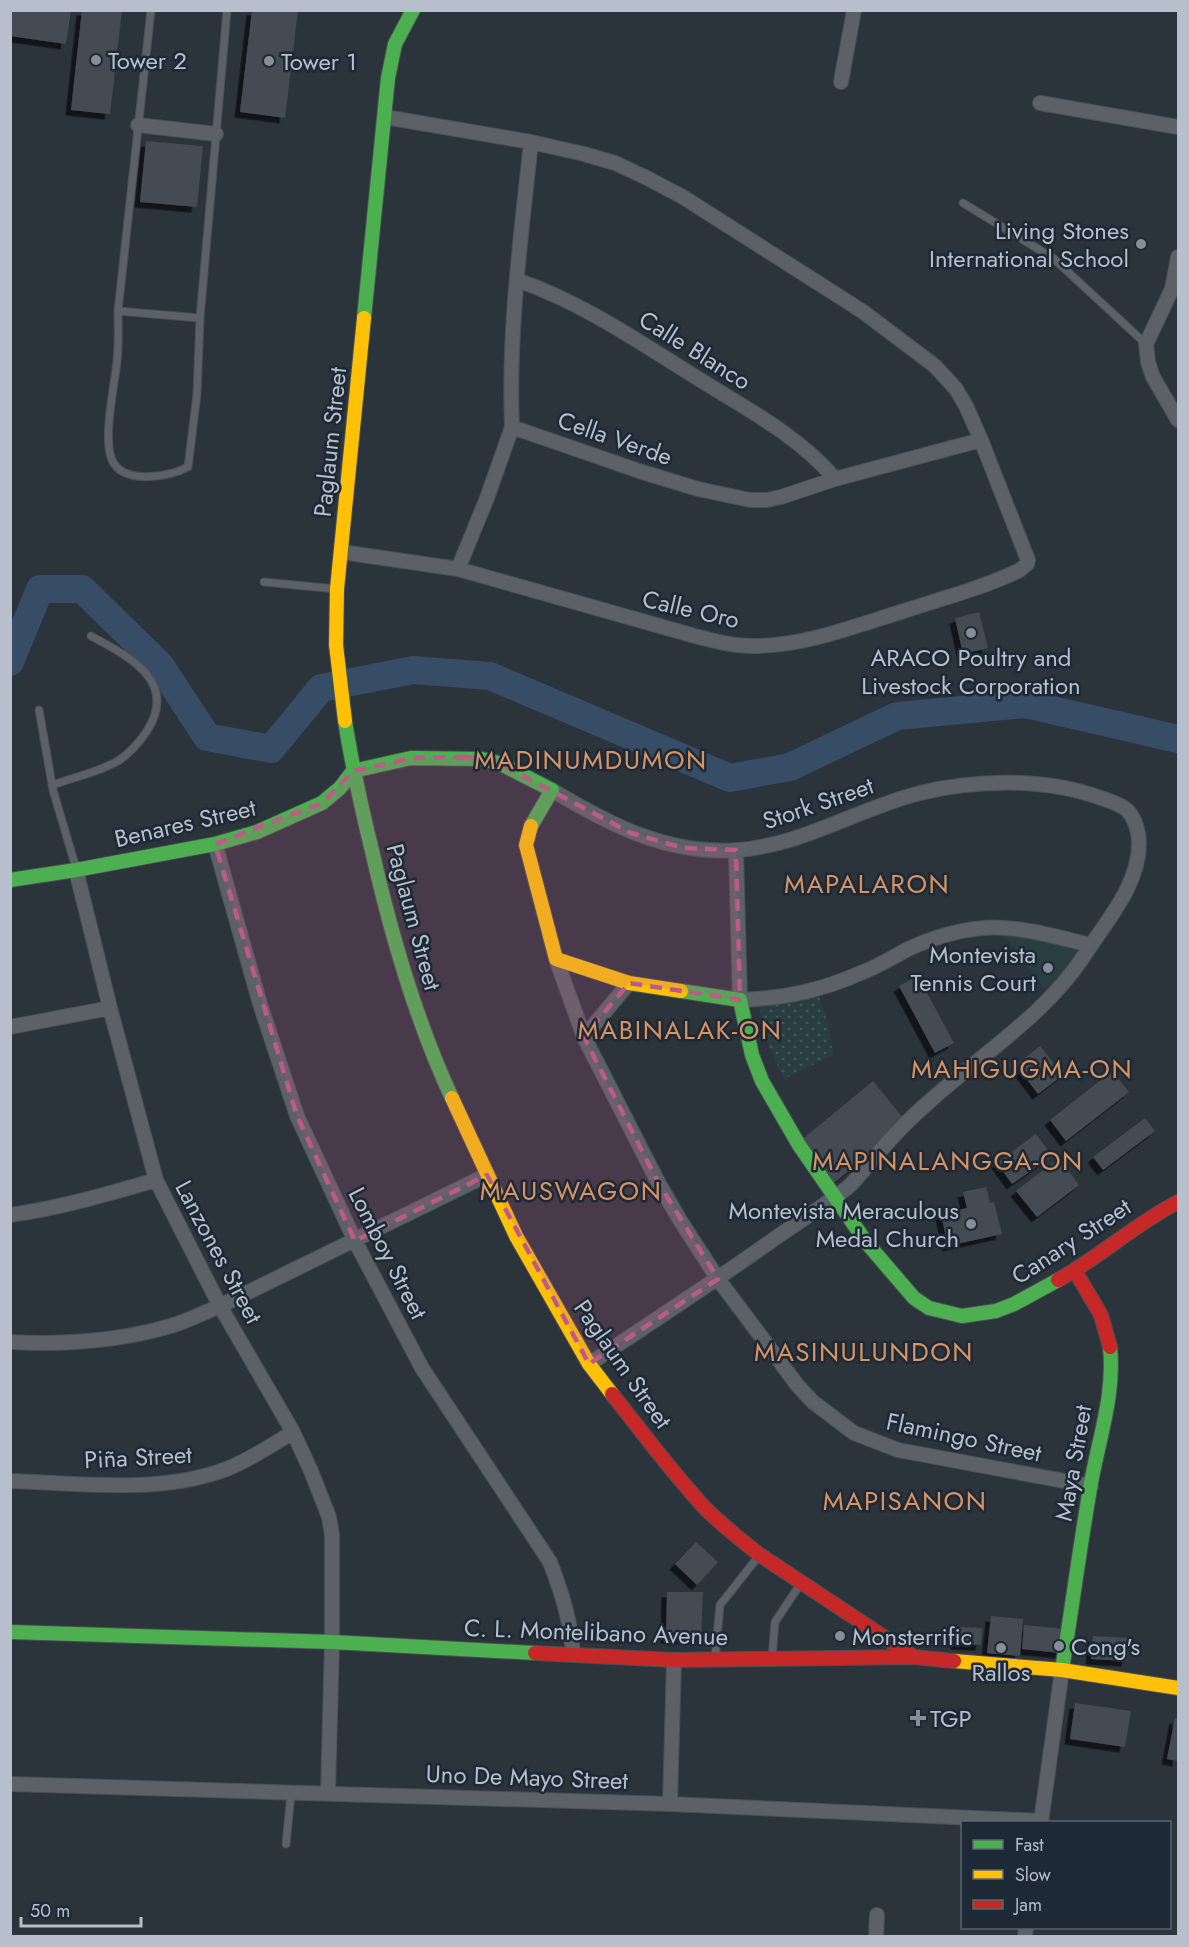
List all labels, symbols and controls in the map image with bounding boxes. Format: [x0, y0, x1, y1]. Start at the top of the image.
place label: Tower 2 [108, 43, 187, 78]
place label: Tower 1 [281, 44, 357, 79]
marker: Tower 2 [89, 53, 103, 67]
marker: Tower 1 [262, 54, 276, 68]
place label: Living Stones International School [929, 213, 1129, 276]
marker: Living Stones International School [1134, 237, 1148, 251]
street label: Calle Blanco [632, 302, 758, 398]
street label: Paglaum Street [305, 365, 355, 519]
street label: Cella Verde [553, 402, 677, 474]
street label: Calle Oro [639, 581, 743, 637]
marker: ARACO Poultry and Livestock Corporation [964, 626, 978, 640]
place label: ARACO Poultry and Livestock Corporation [861, 640, 1081, 703]
district label: MADINUMDUMON [474, 741, 708, 779]
street label: Stork Street [758, 768, 878, 838]
street label: Benares Street [111, 790, 259, 856]
street label: Paglaum Street [378, 840, 450, 994]
district label: MAPALARON [784, 865, 950, 903]
place label: Montevista Tennis Court [910, 937, 1036, 1000]
marker: Montevista Tennis Court [1041, 961, 1055, 975]
district label: MABINALAK-ON [578, 1011, 782, 1049]
district label: MAHIGUGMA-ON [911, 1050, 1133, 1088]
district label: MAPINALANGGA-ON [812, 1142, 1084, 1180]
district label: MAUSWAGON [480, 1172, 662, 1210]
street label: Lanzones Street [167, 1174, 272, 1330]
street label: Lomboy Street [340, 1181, 436, 1325]
street label: Canary Street [1004, 1189, 1138, 1293]
place label: Montevista Meraculous Medal Church [729, 1193, 959, 1256]
marker: Montevista Meraculous Medal Church [964, 1217, 978, 1231]
street label: Paglaum Street [565, 1292, 681, 1436]
district label: MASINULUNDON [754, 1333, 974, 1371]
street label: Maya Street [1046, 1402, 1100, 1524]
street label: Flamingo Street [883, 1403, 1045, 1471]
street label: Piña Street [83, 1437, 193, 1477]
district label: MAPISANON [823, 1482, 987, 1520]
street label: C. L. Montelibano Avenue [463, 1610, 729, 1654]
place label: Monsterrific [852, 1619, 972, 1654]
marker: Monsterrific [833, 1629, 847, 1643]
place label: Cong's [1071, 1629, 1140, 1664]
marker: Cong's [1052, 1639, 1066, 1653]
marker: Rallos [994, 1641, 1008, 1655]
place label: Rallos [972, 1655, 1030, 1690]
place label: TGP [930, 1701, 972, 1736]
marker: TGP [911, 1711, 925, 1725]
street label: Uno De Mayo Street [425, 1756, 629, 1798]
legend [961, 1821, 1171, 1929]
text: Fast [1015, 1832, 1044, 1858]
text: Slow [1015, 1862, 1052, 1888]
scale bar [21, 1890, 141, 1928]
text: Jam [1013, 1892, 1042, 1918]
text: 50 m [30, 1898, 70, 1924]

